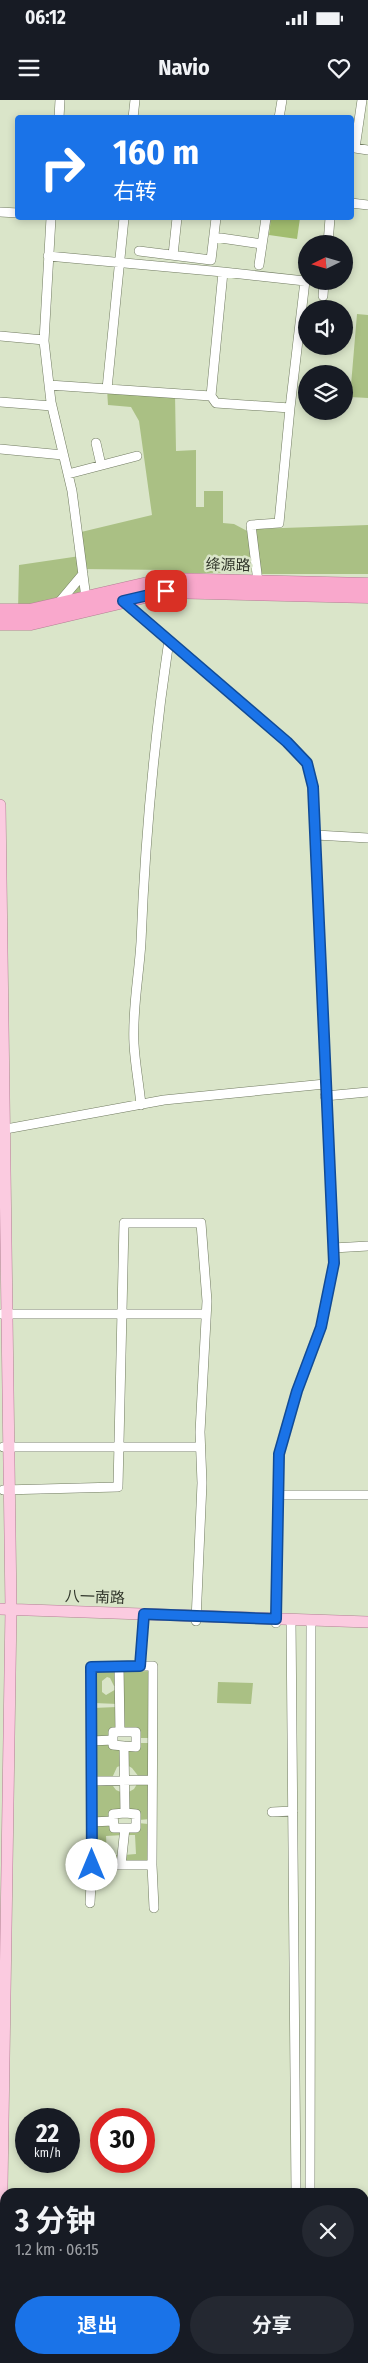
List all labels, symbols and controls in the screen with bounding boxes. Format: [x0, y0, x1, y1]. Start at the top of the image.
text: 06:12 [25, 6, 66, 29]
icon: menu [15, 54, 43, 82]
text: Navio [158, 54, 210, 81]
icon: heart [325, 54, 353, 82]
text: 160 m [113, 131, 199, 173]
icon: right [30, 135, 95, 200]
text: 右转 [113, 178, 157, 205]
north arrow [298, 235, 352, 290]
map controls [298, 235, 353, 420]
button: sound [298, 300, 353, 355]
button: layers [298, 365, 353, 420]
street label: 绛源路 [205, 556, 251, 574]
pin [145, 570, 187, 612]
icon: arrive [152, 577, 180, 605]
street label: 八一南路 [65, 1587, 125, 1607]
position arrow [65, 1838, 117, 1890]
speed limit sign: 30 [90, 2108, 155, 2173]
text: 22 [36, 2119, 59, 2149]
text: km/h [34, 2146, 61, 2160]
text: 3 分钟 [15, 2203, 95, 2239]
button: close [302, 2205, 354, 2257]
text: 1.2 km · 06:15 [15, 2240, 99, 2259]
button: 退出 [15, 2296, 180, 2354]
button: 分享 [190, 2296, 354, 2354]

